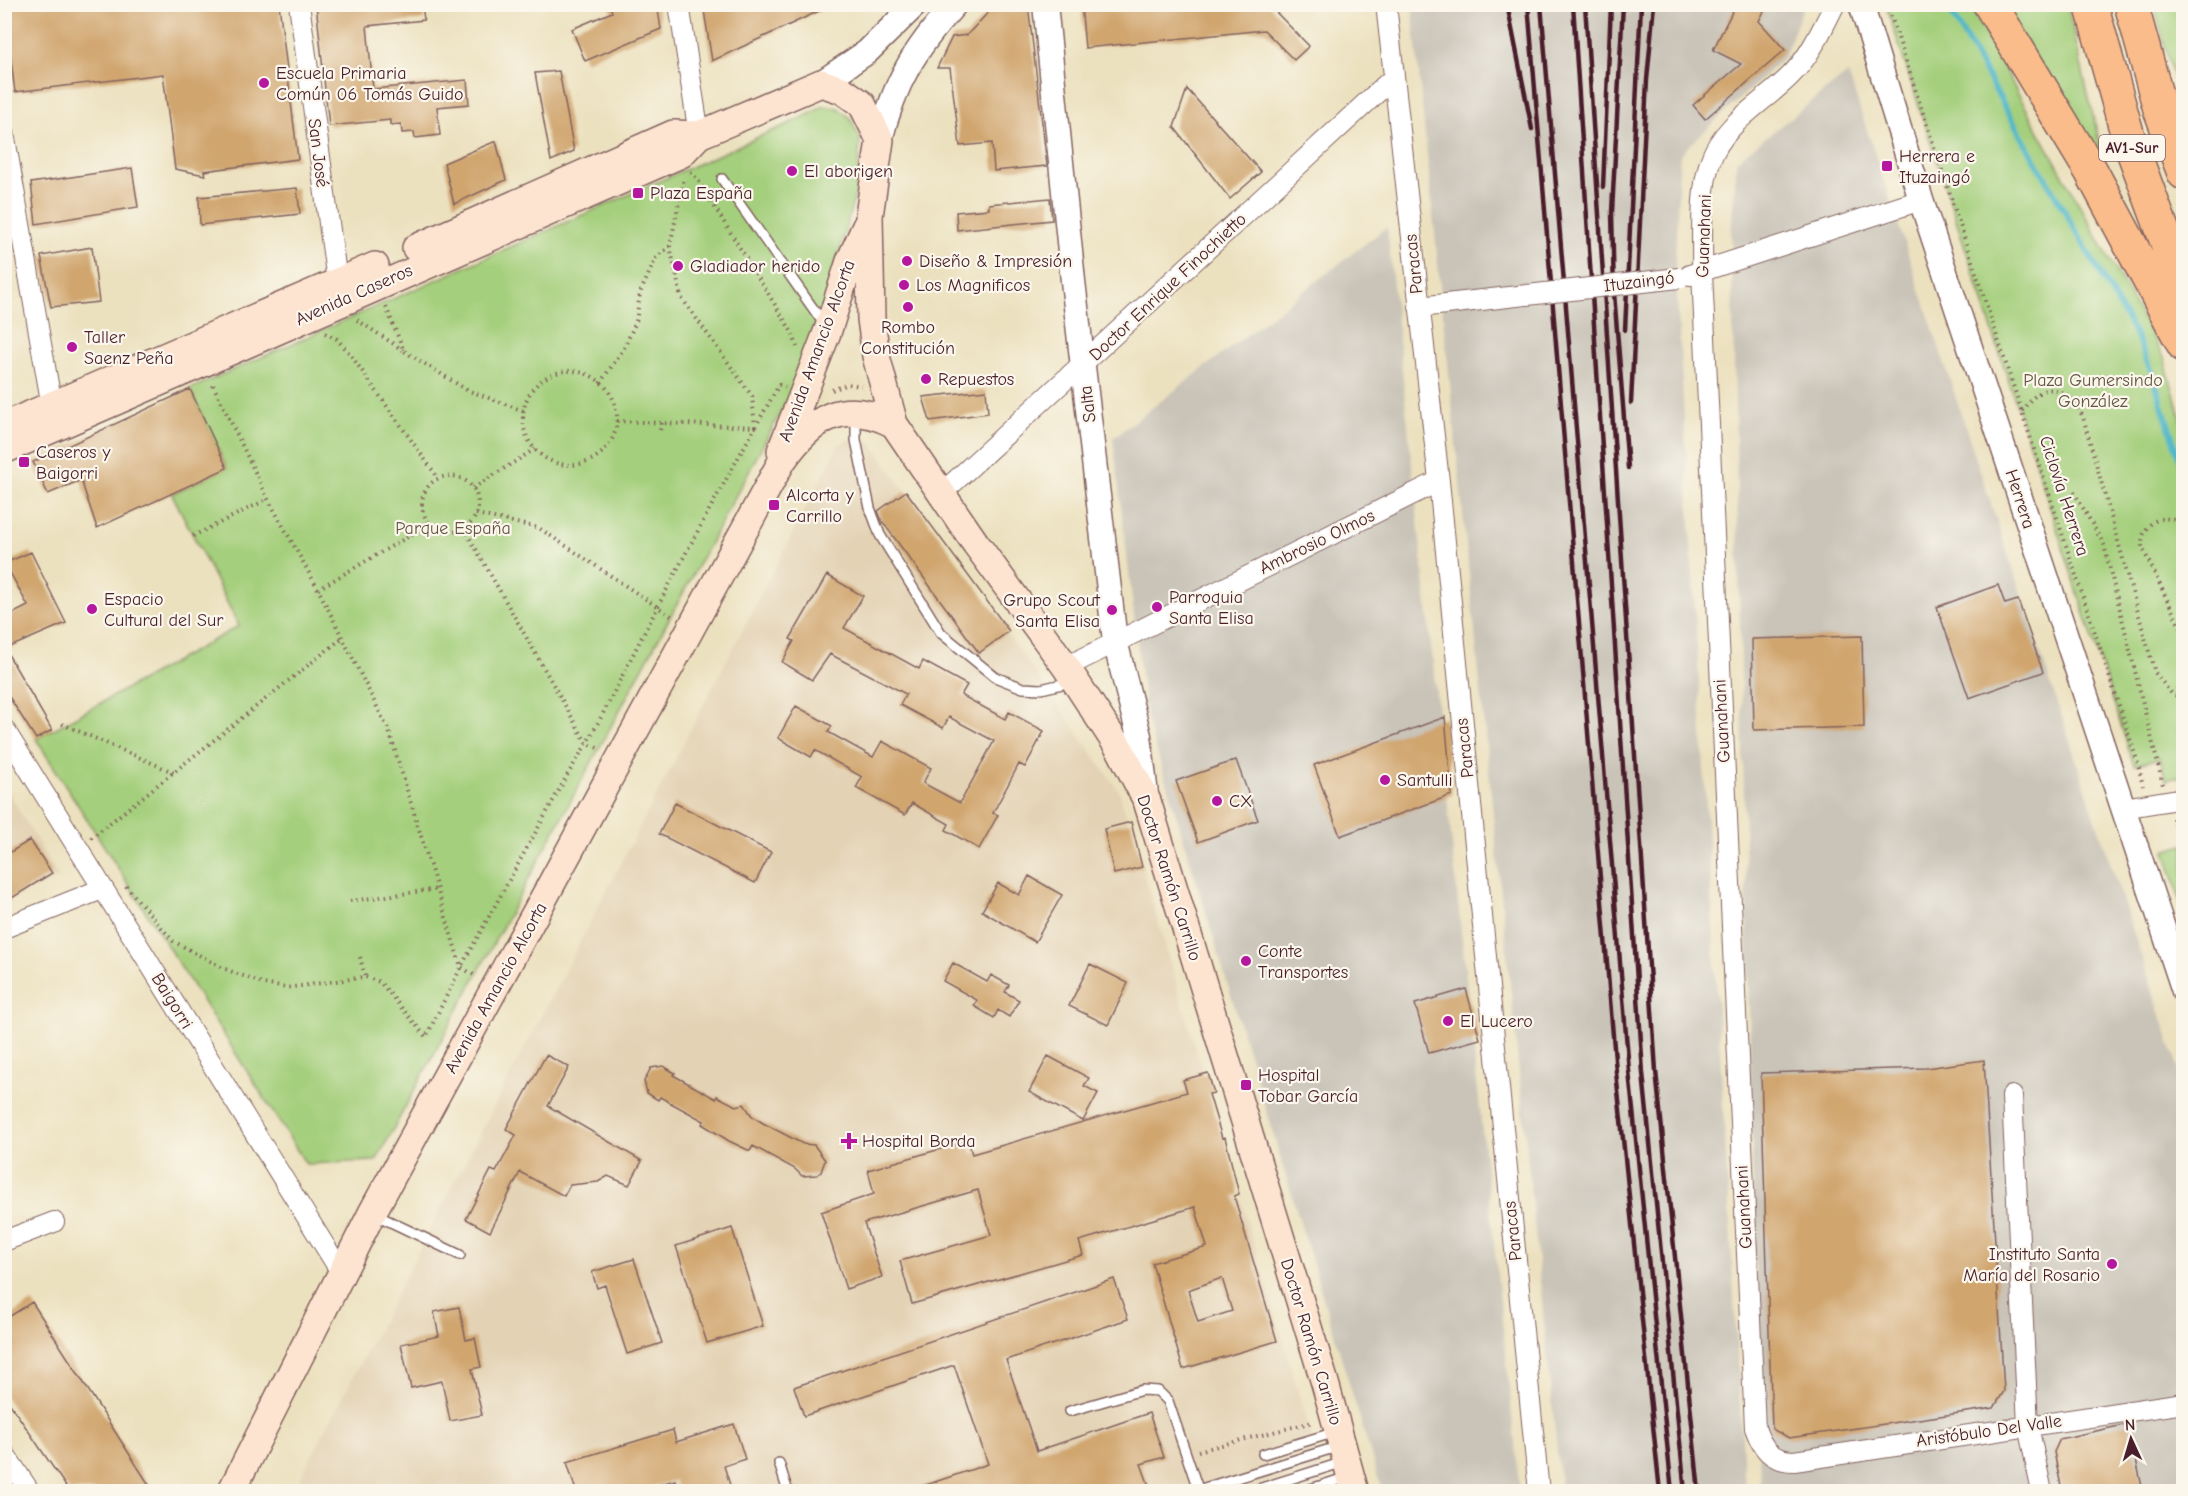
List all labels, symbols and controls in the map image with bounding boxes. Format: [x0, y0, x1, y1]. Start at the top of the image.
place label: Escuela Primaria Común 06 Tomás Guido [276, 63, 464, 105]
marker: Escuela Primaria Común 06 Tomás Guido [257, 76, 271, 90]
street label: San José [303, 117, 333, 189]
road number: AV1-Sur [2099, 135, 2165, 161]
place label: Herrera e Ituzaingó [1899, 146, 1975, 188]
marker: Herrera e Ituzaingó [1880, 159, 1894, 173]
place label: El aborigen [804, 161, 893, 182]
marker: El aborigen [785, 164, 799, 178]
place label: Plaza España [650, 183, 752, 204]
marker: Plaza España [631, 186, 645, 200]
street label: Guanahani [1692, 194, 1716, 278]
street label: Doctor Enrique Finochietto [1085, 209, 1251, 365]
street label: Paracas [1400, 233, 1428, 295]
place label: Diseño & Impresión [919, 251, 1072, 272]
marker: Diseño & Impresión [900, 254, 914, 268]
place label: Gladiador herido [690, 256, 820, 277]
street label: Avenida Amancio Alcorta [774, 257, 860, 445]
marker: Gladiador herido [671, 259, 685, 273]
street label: Avenida Caseros [292, 260, 416, 330]
street label: Ituzaingó [1602, 267, 1676, 297]
place label: Los Magnificos [916, 275, 1030, 296]
marker: Los Magnificos [897, 278, 911, 292]
marker: Rombo Constitución [901, 300, 915, 314]
place label: Rombo Constitución [861, 317, 955, 359]
place label: Taller Saenz Peña [84, 327, 174, 369]
marker: Taller Saenz Peña [65, 340, 79, 354]
place label: Repuestos [938, 369, 1014, 390]
park label: Plaza Gumersindo González [2023, 370, 2163, 412]
marker: Repuestos [919, 372, 933, 386]
street label: Salta [1075, 384, 1101, 424]
street label: Ciclovía Herrera [2035, 433, 2093, 559]
place label: Caseros y Baigorri [36, 442, 112, 484]
marker: Caseros y Baigorri [17, 455, 31, 469]
street label: Herrera [2001, 467, 2039, 531]
place label: Alcorta y Carrillo [786, 485, 855, 527]
marker: Alcorta y Carrillo [767, 498, 781, 512]
street label: Ambrosio Olmos [1256, 505, 1378, 579]
park label: Parque España [395, 518, 511, 539]
place label: Parroquia Santa Elisa [1169, 587, 1254, 629]
place label: Espacio Cultural del Sur [104, 589, 224, 631]
place label: Grupo Scout Santa Elisa [1003, 590, 1101, 632]
marker: Parroquia Santa Elisa [1150, 600, 1164, 614]
marker: Espacio Cultural del Sur [85, 602, 99, 616]
marker: Grupo Scout Santa Elisa [1105, 603, 1119, 617]
street label: Guanahani [1709, 679, 1735, 763]
street label: Paracas [1451, 717, 1479, 779]
place label: Santulli [1397, 770, 1453, 791]
marker: Santulli [1378, 773, 1392, 787]
place label: CX [1229, 791, 1252, 812]
street label: Doctor Ramón Carrillo [1132, 792, 1206, 964]
marker: CX [1210, 794, 1224, 808]
street label: Avenida Amancio Alcorta [440, 899, 552, 1077]
place label: Conte Transportes [1258, 941, 1348, 983]
marker: Conte Transportes [1239, 954, 1253, 968]
street label: Baigorri [147, 969, 197, 1033]
place label: El Lucero [1460, 1011, 1533, 1032]
marker: El Lucero [1441, 1014, 1455, 1028]
place label: Hospital Tobar García [1258, 1065, 1358, 1107]
marker: Hospital Tobar García [1239, 1078, 1253, 1092]
place label: Hospital Borda [862, 1131, 976, 1152]
marker: Hospital Borda [840, 1132, 858, 1150]
street label: Guanahani [1731, 1165, 1757, 1249]
street label: Paracas [1499, 1200, 1527, 1262]
place label: Instituto Santa María del Rosario [1963, 1244, 2100, 1286]
street label: Doctor Ramón Carrillo [1276, 1256, 1346, 1428]
marker: Instituto Santa María del Rosario [2105, 1257, 2119, 1271]
north arrow [2101, 1409, 2161, 1469]
street label: Aristóbulo Del Valle [1915, 1410, 2063, 1452]
text: N [2124, 1416, 2136, 1434]

